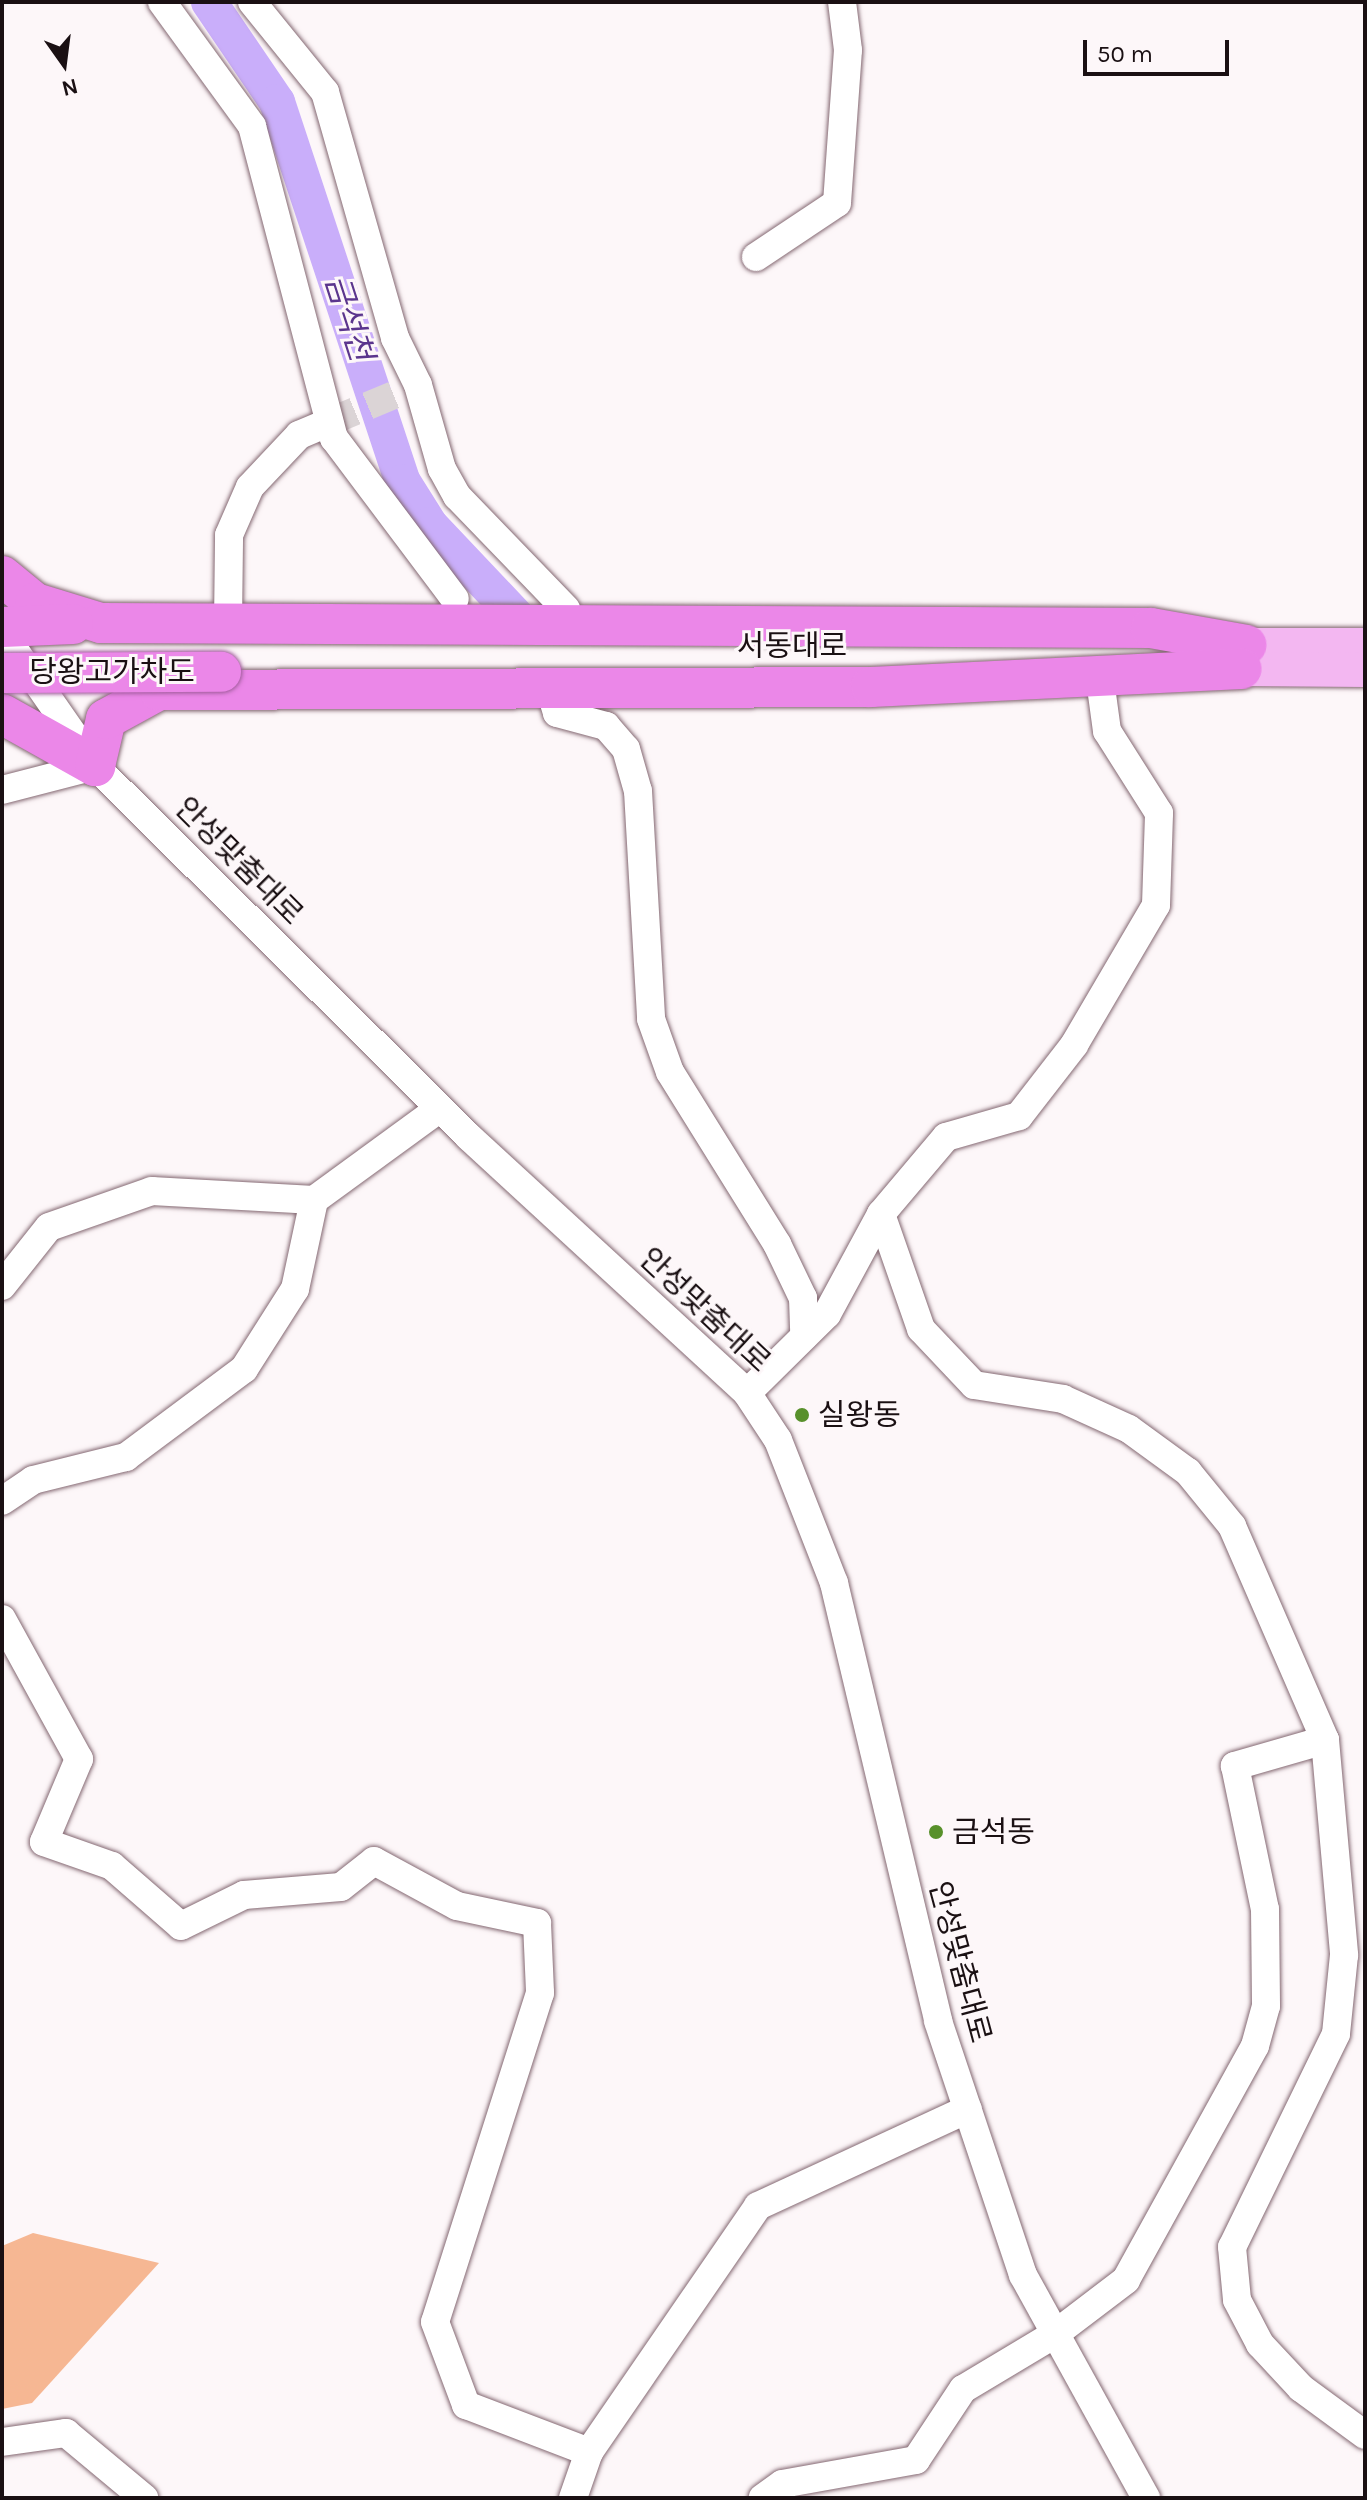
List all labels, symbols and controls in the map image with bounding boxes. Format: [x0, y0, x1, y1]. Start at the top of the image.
north arrow [24, 24, 104, 104]
scale bar [1087, 24, 1233, 74]
text: 50 m [1097, 40, 1153, 68]
text: N [59, 73, 81, 102]
water label: 금석천 [316, 270, 380, 366]
street label: 서동대로 [737, 628, 847, 664]
street label: 당왕고가차도 [29, 654, 195, 690]
street label: 안성맞춤대로 [168, 790, 310, 932]
street label: 안성맞춤대로 [632, 1240, 778, 1380]
place label: 실왕동 [818, 1397, 901, 1433]
marker: 실왕동 [793, 1406, 811, 1424]
place label: 금석동 [952, 1814, 1035, 1850]
marker: 금석동 [927, 1823, 945, 1841]
street label: 안성맞춤대로 [921, 1877, 999, 2047]

